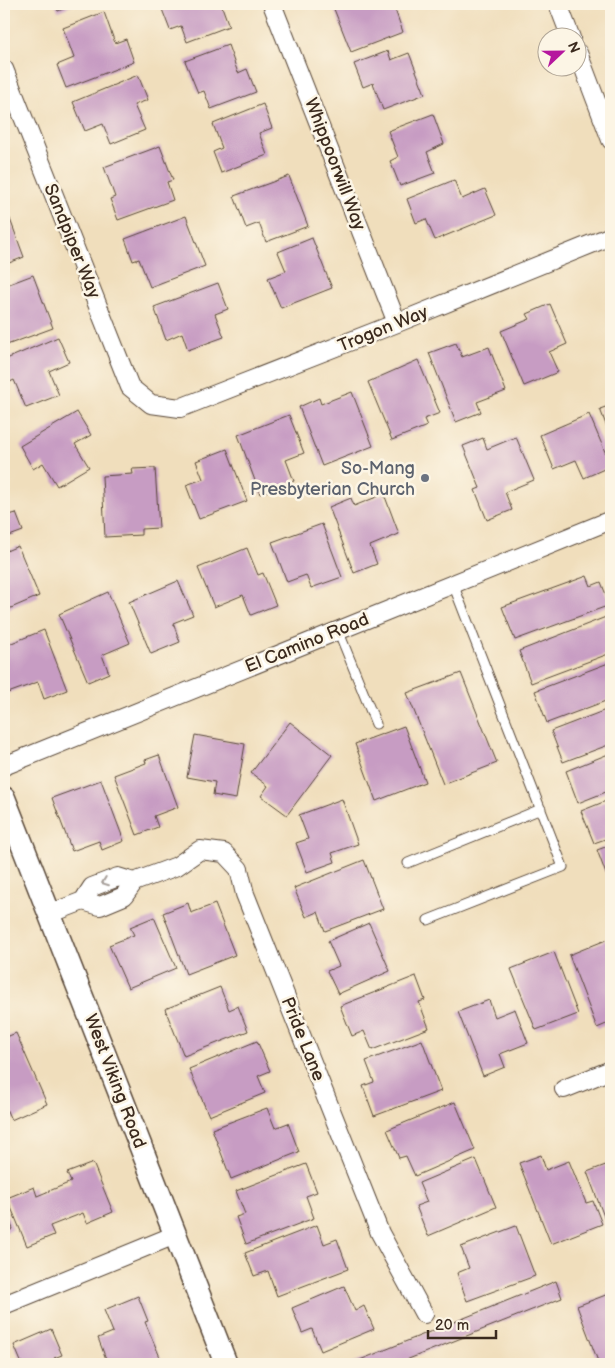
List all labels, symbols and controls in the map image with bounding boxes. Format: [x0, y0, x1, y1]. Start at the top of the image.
north arrow [538, 28, 588, 78]
text: N [564, 39, 583, 55]
street label: Whippoorwill Way [300, 95, 370, 234]
street label: Sandpiper Way [39, 181, 105, 302]
street label: Trogon Way [335, 301, 432, 357]
place label: So-Mang Presbyterian Church [250, 458, 415, 500]
marker: So-Mang Presbyterian Church [419, 472, 431, 484]
street label: El Camino Road [242, 609, 372, 677]
one-way arrow [101, 876, 110, 886]
street label: Pride Lane [277, 994, 329, 1084]
street label: West Viking Road [80, 1011, 150, 1151]
scale bar [428, 1308, 495, 1340]
text: 20 m [435, 1316, 469, 1335]

